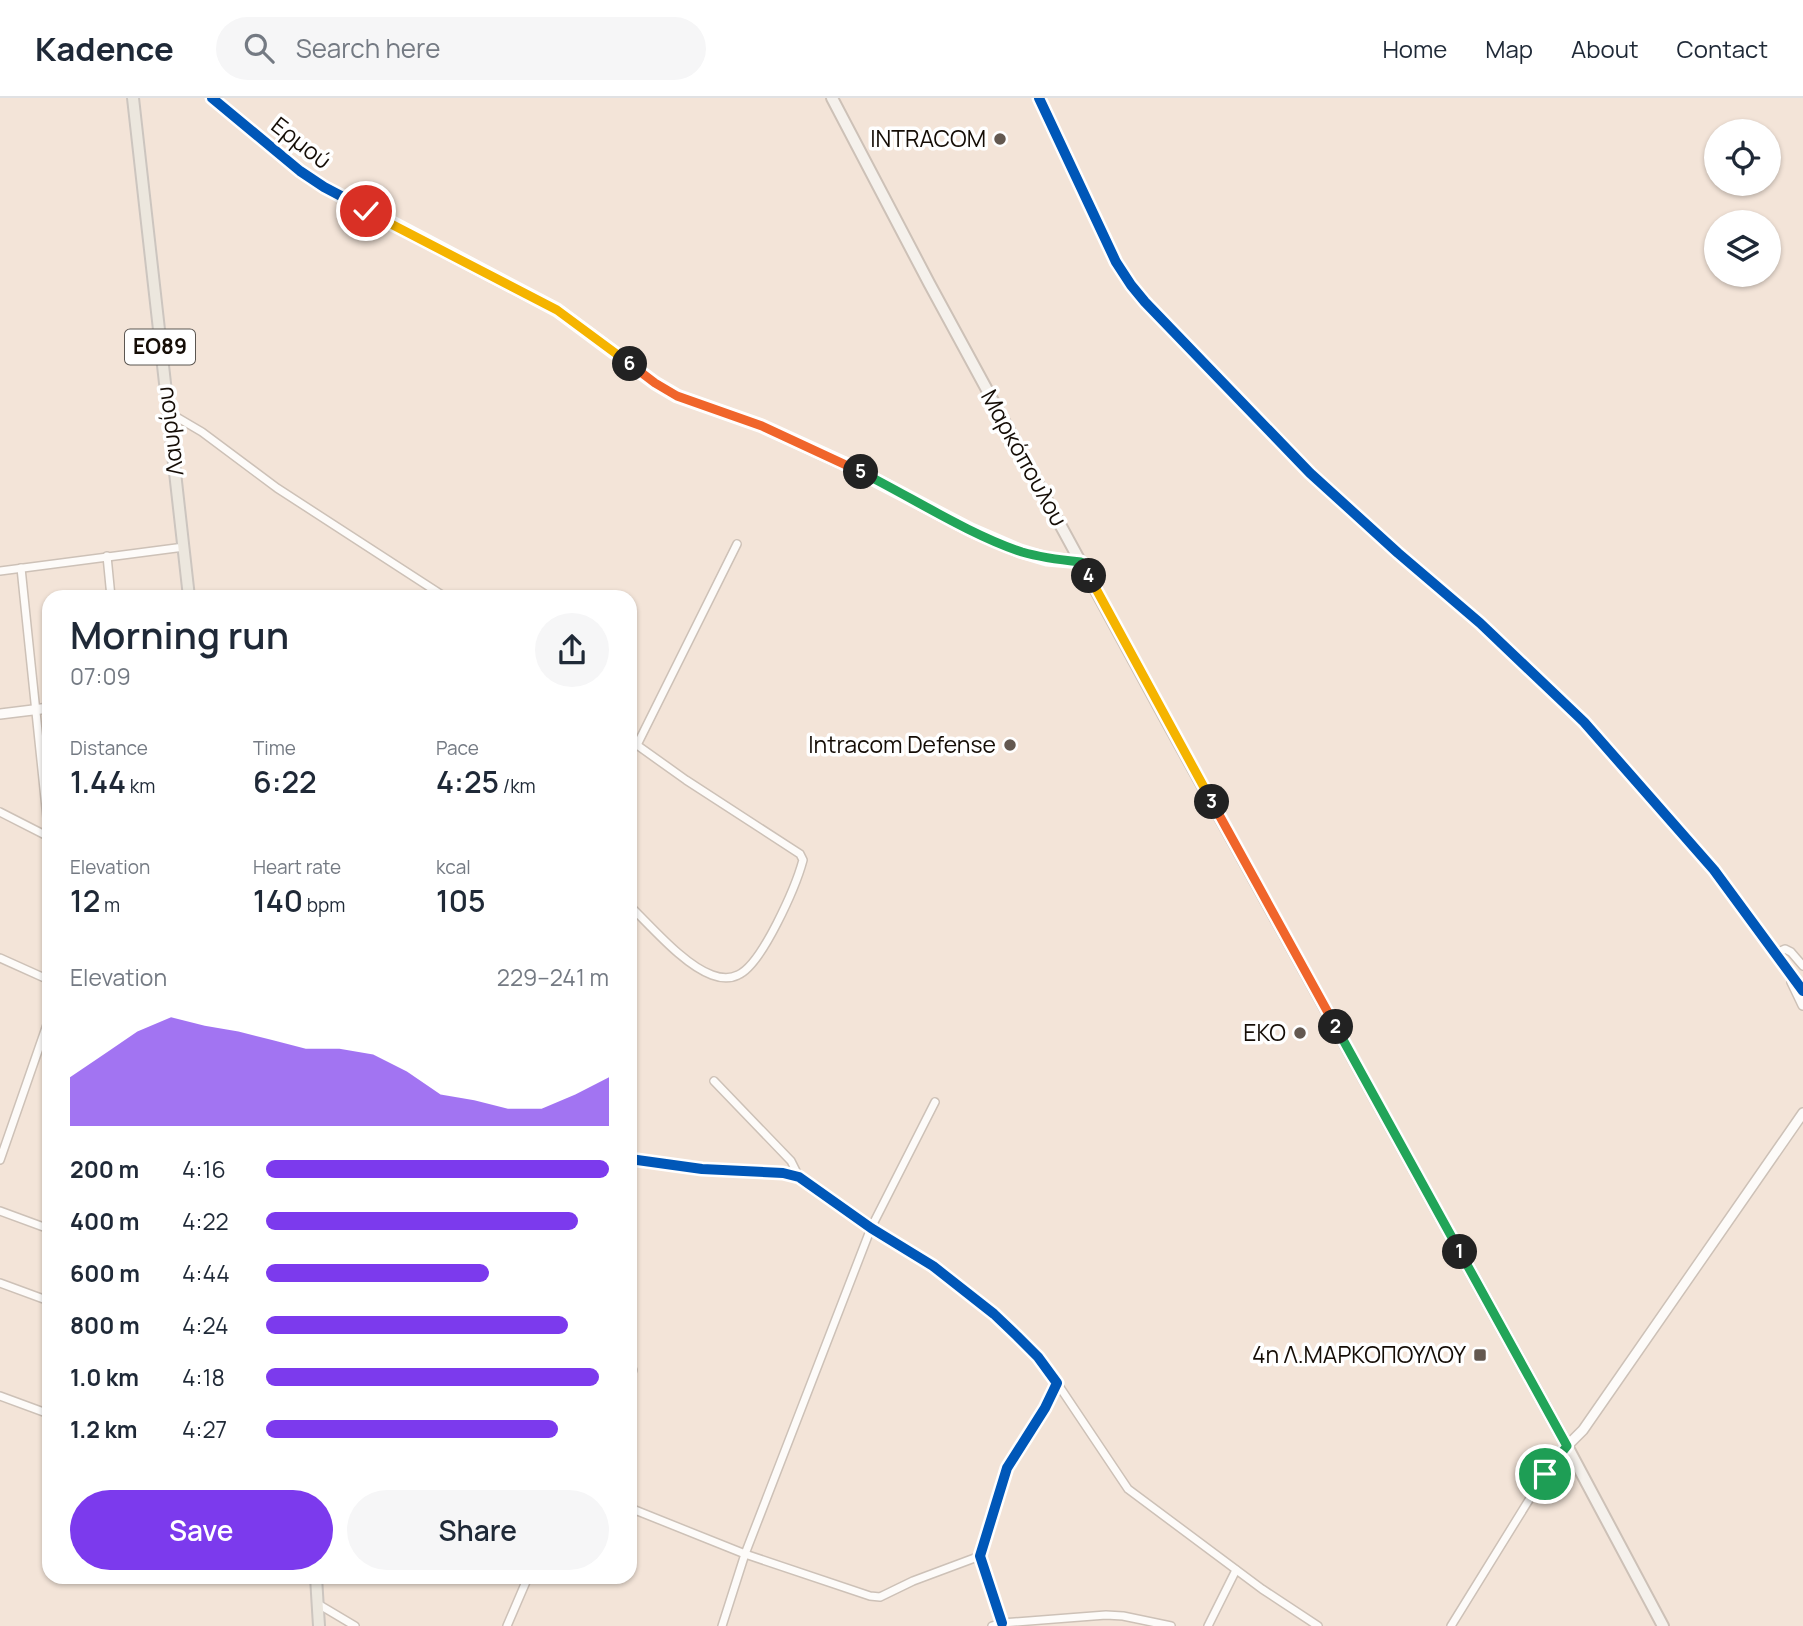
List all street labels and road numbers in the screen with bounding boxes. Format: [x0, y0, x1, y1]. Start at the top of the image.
street label: Ερμού [265, 109, 338, 176]
road number: ΕΟ89 [125, 330, 195, 364]
street label: Μαρκόπουλου [974, 383, 1076, 532]
street label: Λαυρίου [148, 385, 190, 477]

